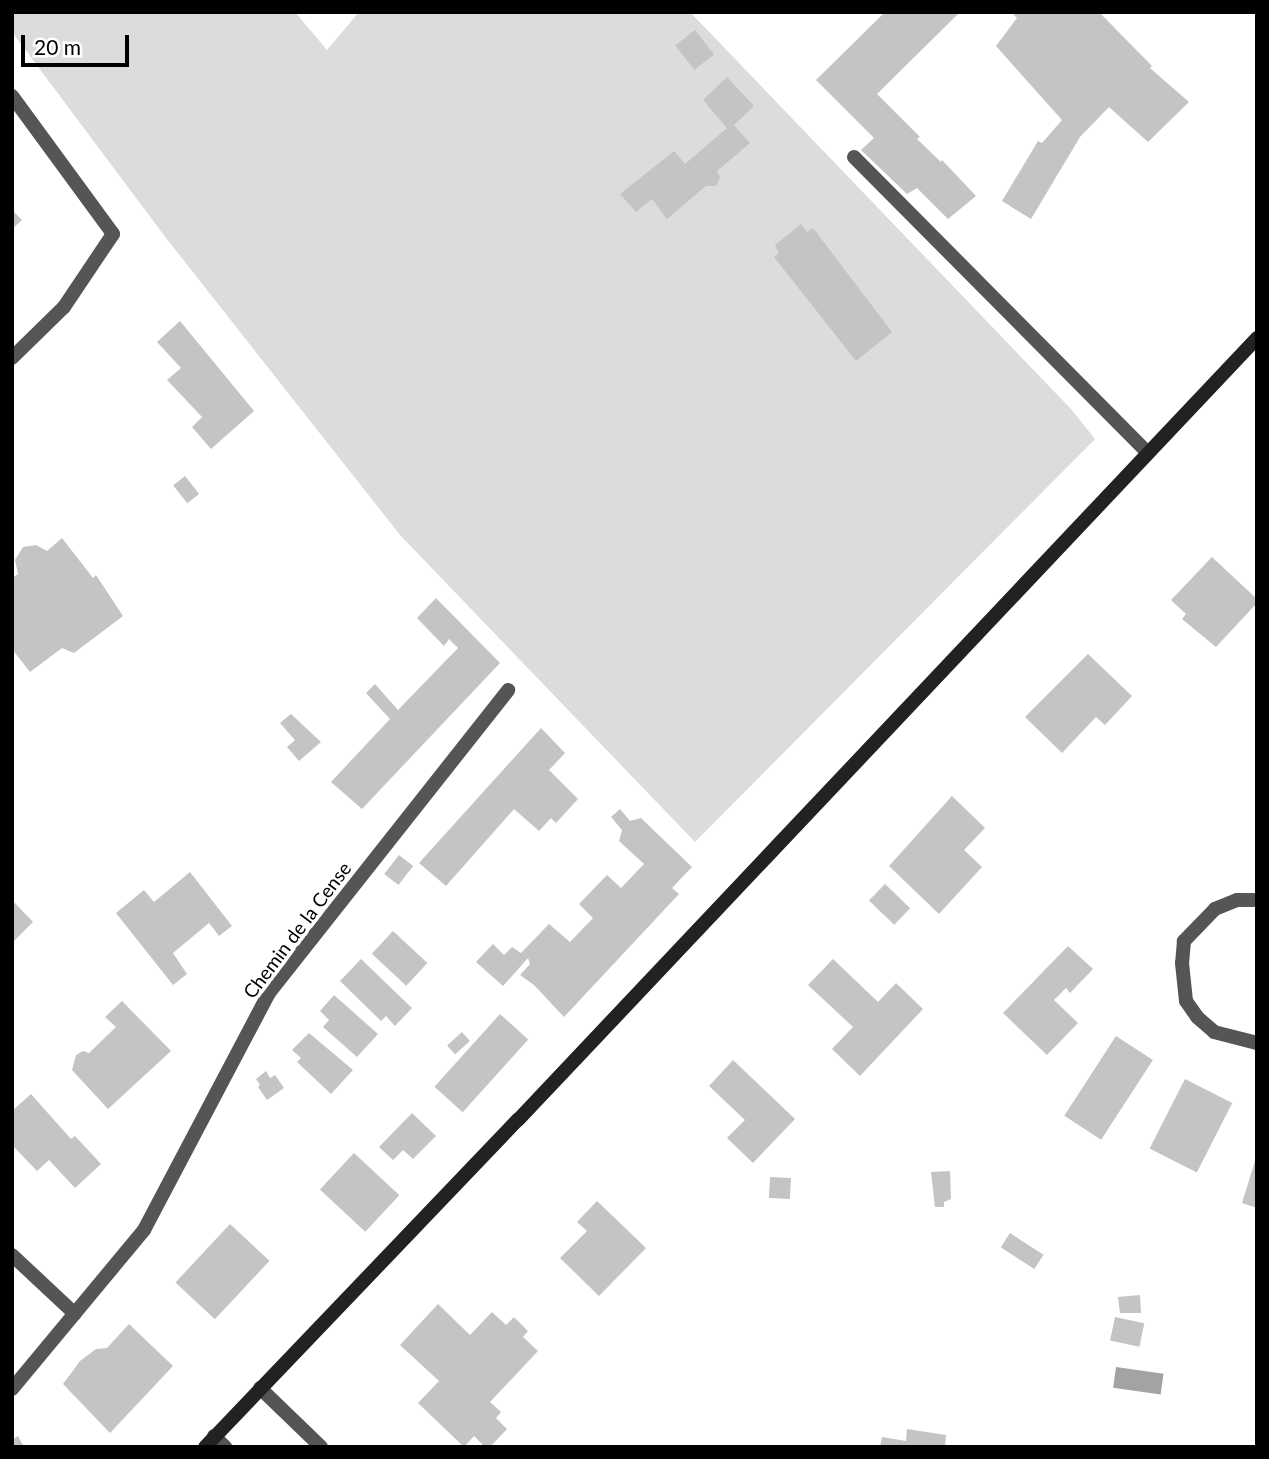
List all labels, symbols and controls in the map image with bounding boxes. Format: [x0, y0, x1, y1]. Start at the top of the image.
scale bar [24, 21, 133, 65]
text: 20 m [34, 34, 81, 59]
street label: Chemin de la Cense [238, 857, 356, 1003]

